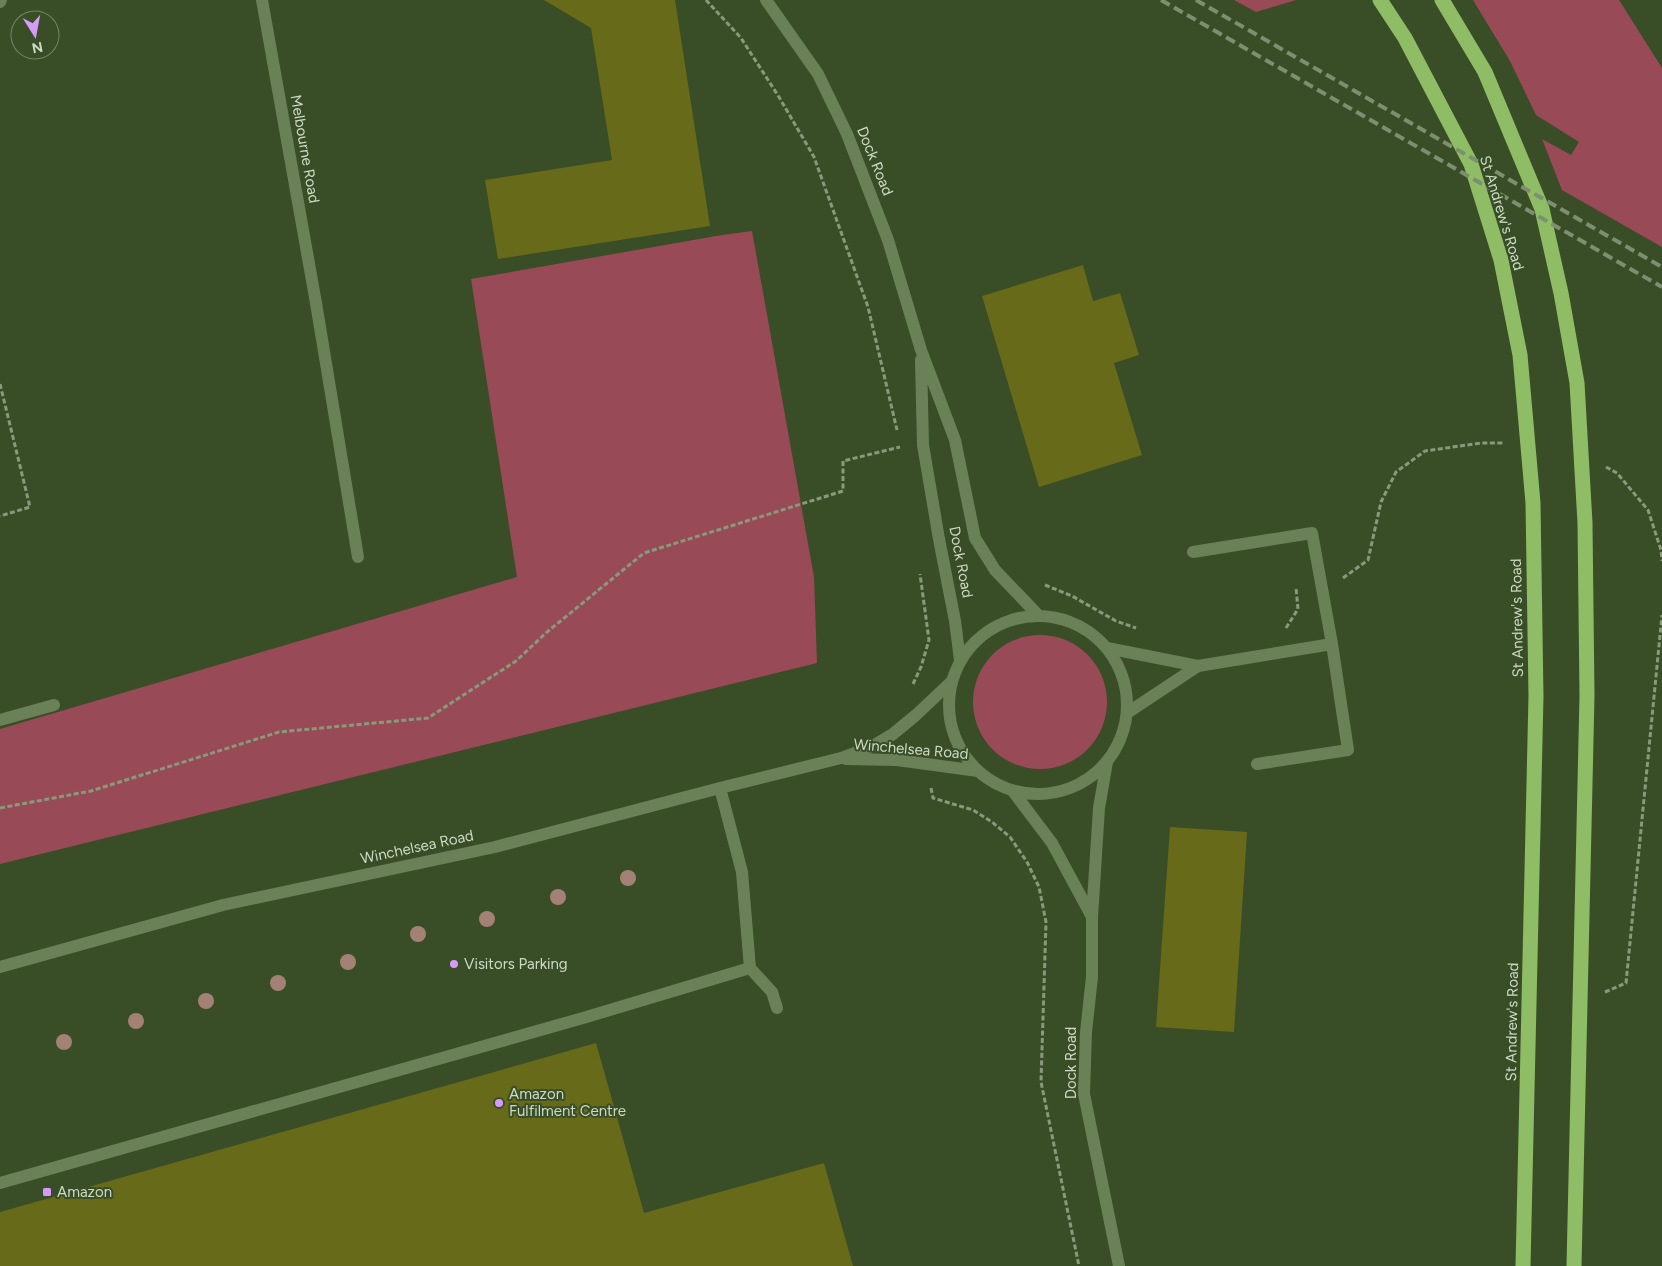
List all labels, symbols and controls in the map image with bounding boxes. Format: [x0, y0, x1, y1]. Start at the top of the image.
north arrow [10, 10, 60, 60]
text: N [30, 38, 44, 57]
street label: Melbourne Road [287, 93, 323, 205]
street label: Dock Road [853, 124, 897, 198]
street label: St Andrew's Road [1476, 153, 1528, 273]
street label: Dock Road [945, 525, 977, 599]
street label: St Andrew's Road [1507, 558, 1527, 678]
street label: Winchelsea Road [853, 735, 969, 763]
street label: Winchelsea Road [359, 826, 475, 868]
place label: Visitors Parking [464, 955, 568, 973]
marker: Visitors Parking [448, 958, 460, 970]
street label: St Andrew's Road [1502, 962, 1522, 1082]
street label: Dock Road [1062, 1027, 1080, 1099]
place label: Amazon Fulfilment Centre [509, 1085, 626, 1120]
marker: Amazon Fulfilment Centre [493, 1097, 505, 1109]
place label: Amazon [57, 1183, 112, 1201]
marker: Amazon [41, 1186, 53, 1198]

